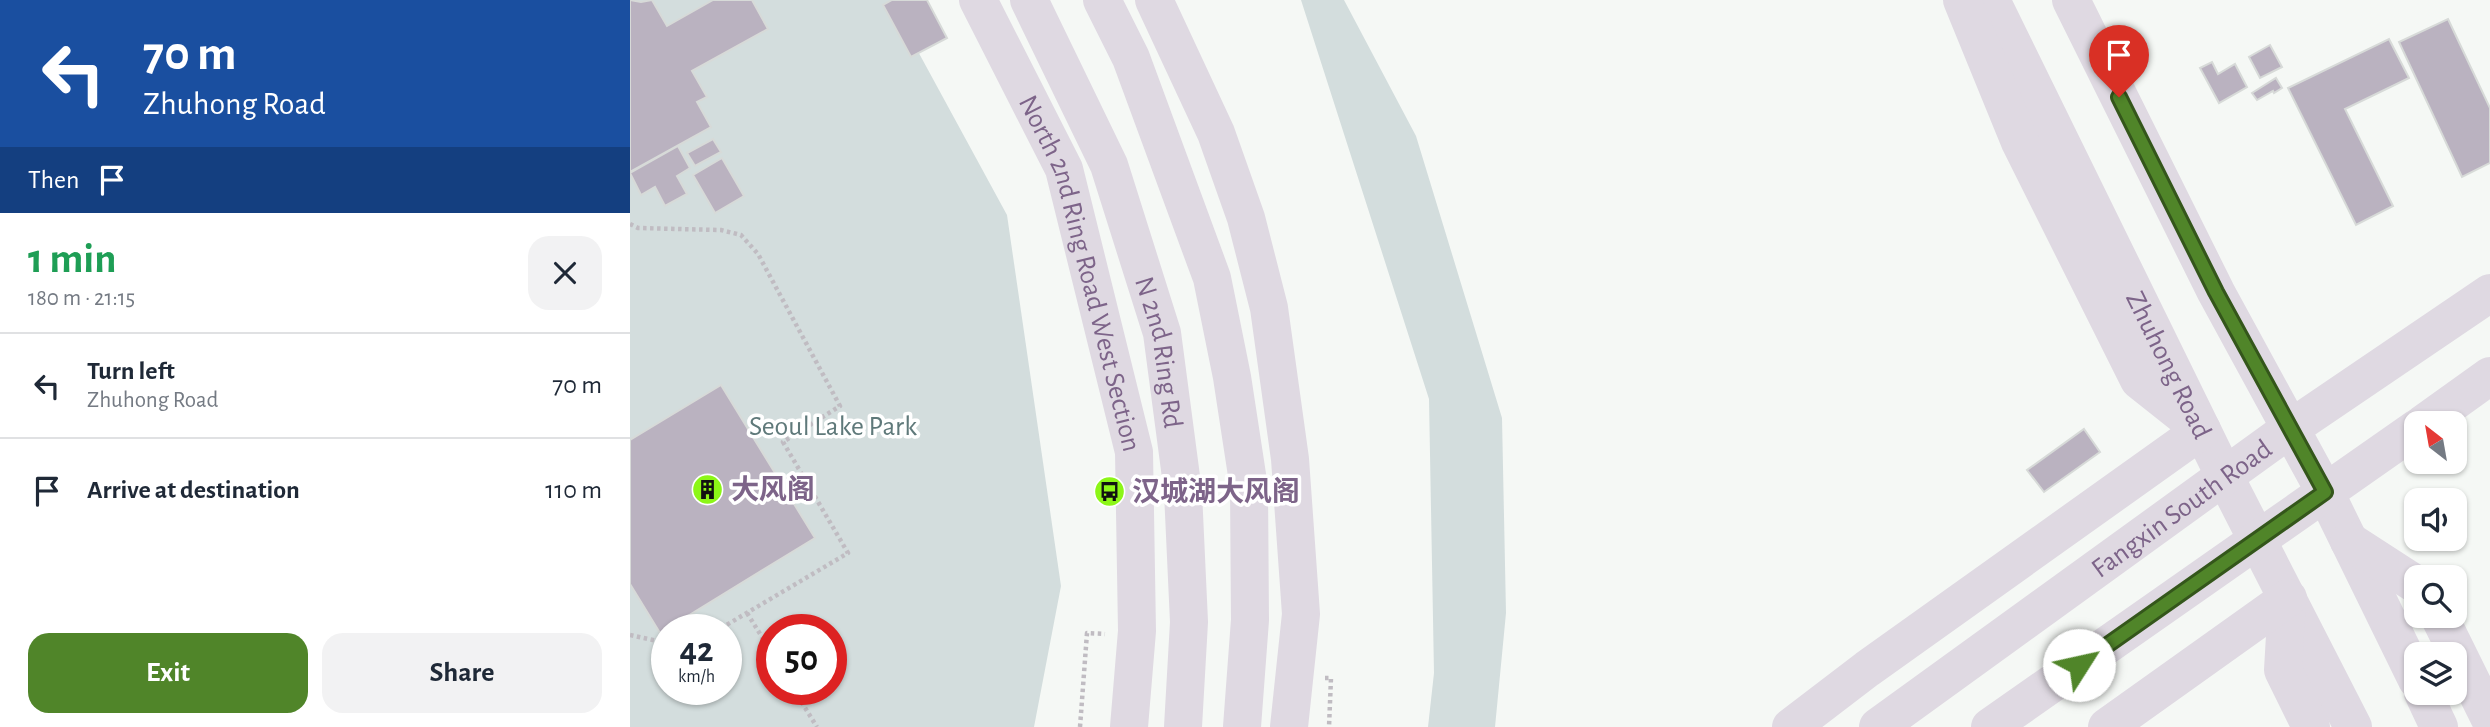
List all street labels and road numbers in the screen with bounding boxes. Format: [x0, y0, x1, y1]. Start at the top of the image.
street label: North 2nd Ring Road West Section [1013, 91, 1145, 455]
street label: N 2nd Ring Rd [1129, 273, 1186, 430]
street label: Zhuhong Road [2120, 287, 2216, 443]
street label: Fangxin South Road [2087, 435, 2277, 584]

